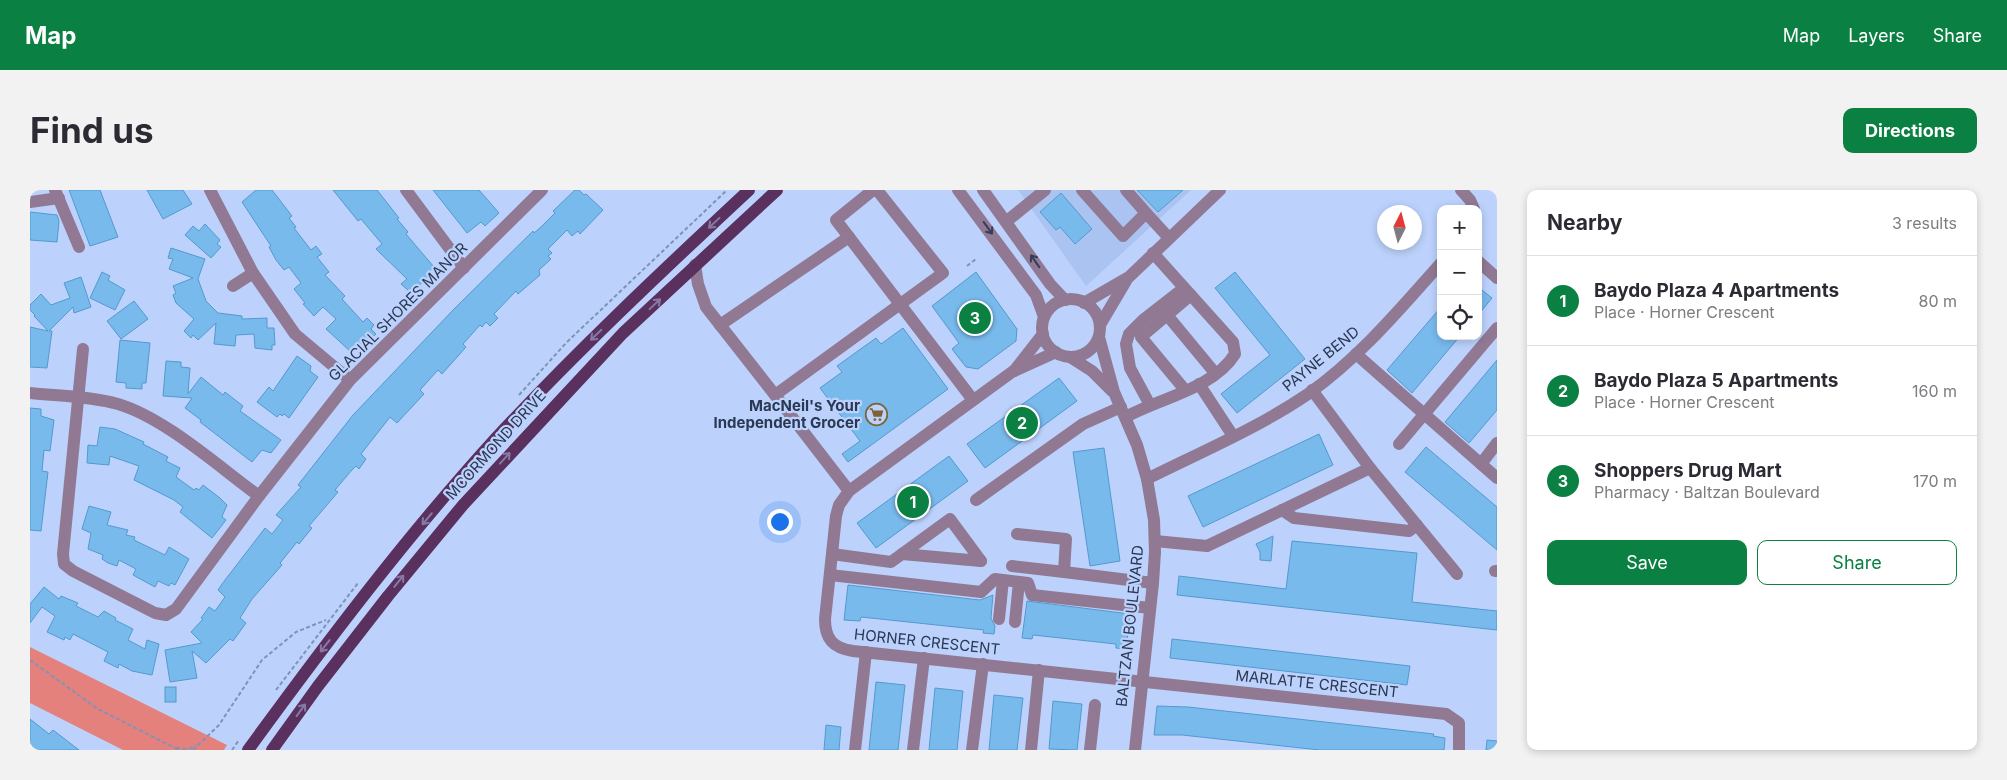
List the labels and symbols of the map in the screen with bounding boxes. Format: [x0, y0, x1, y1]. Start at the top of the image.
north arrow [1377, 205, 1422, 250]
one-way arrow [707, 217, 720, 229]
one-way arrow [982, 221, 993, 235]
street label: GLACIAL SHORES MANOR [324, 238, 471, 385]
one-way arrow [1030, 255, 1040, 269]
one-way arrow [648, 298, 661, 310]
pin: 3 [959, 299, 991, 337]
street label: PAYNE BEND [1278, 322, 1363, 395]
one-way arrow [589, 329, 602, 341]
street label: MCORMOND DRIVE [441, 386, 550, 503]
place label: MacNeil's Your Independent Grocer [713, 396, 860, 432]
supermarket icon: MacNeil's Your Independent Grocer [864, 403, 888, 427]
pin: 2 [1006, 404, 1038, 442]
one-way arrow [499, 452, 511, 465]
pin: 1 [897, 483, 929, 521]
your location [767, 509, 793, 535]
one-way arrow [421, 512, 432, 525]
street label: BALTZAN BOULEVARD [1112, 544, 1147, 708]
one-way arrow [394, 575, 405, 588]
street label: HORNER CRESCENT [853, 624, 1001, 659]
one-way arrow [320, 639, 331, 652]
street label: MARLATTE CRESCENT [1235, 665, 1400, 702]
one-way arrow [295, 704, 306, 717]

